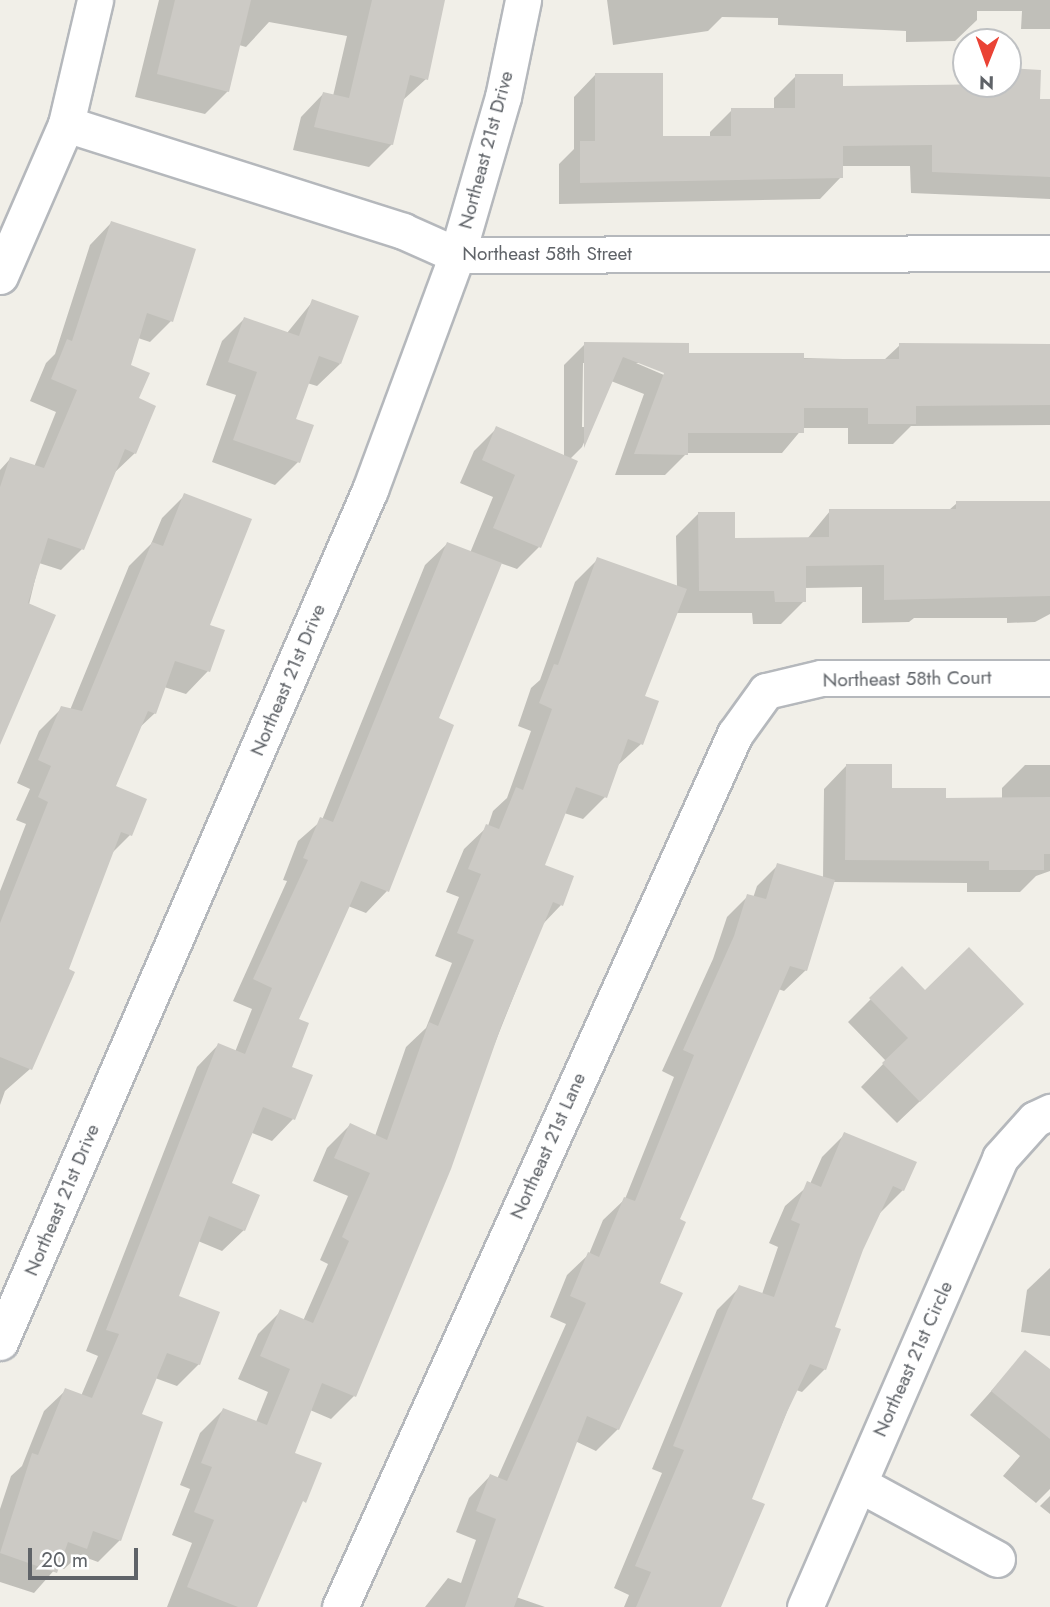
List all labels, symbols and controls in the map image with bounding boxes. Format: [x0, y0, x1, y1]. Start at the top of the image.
north arrow [952, 28, 1022, 98]
street label: Northeast 21st Drive [454, 69, 518, 231]
text: N [979, 69, 994, 96]
street label: Northeast 58th Street [462, 243, 632, 265]
street label: Northeast 21st Drive [246, 601, 330, 759]
street label: Northeast 58th Court [822, 666, 992, 692]
street label: Northeast 21st Lane [506, 1069, 590, 1223]
street label: Northeast 21st Drive [20, 1121, 104, 1279]
street label: Northeast 21st Circle [868, 1278, 958, 1440]
scale bar [32, 1534, 142, 1578]
text: 20 m [41, 1545, 88, 1575]

